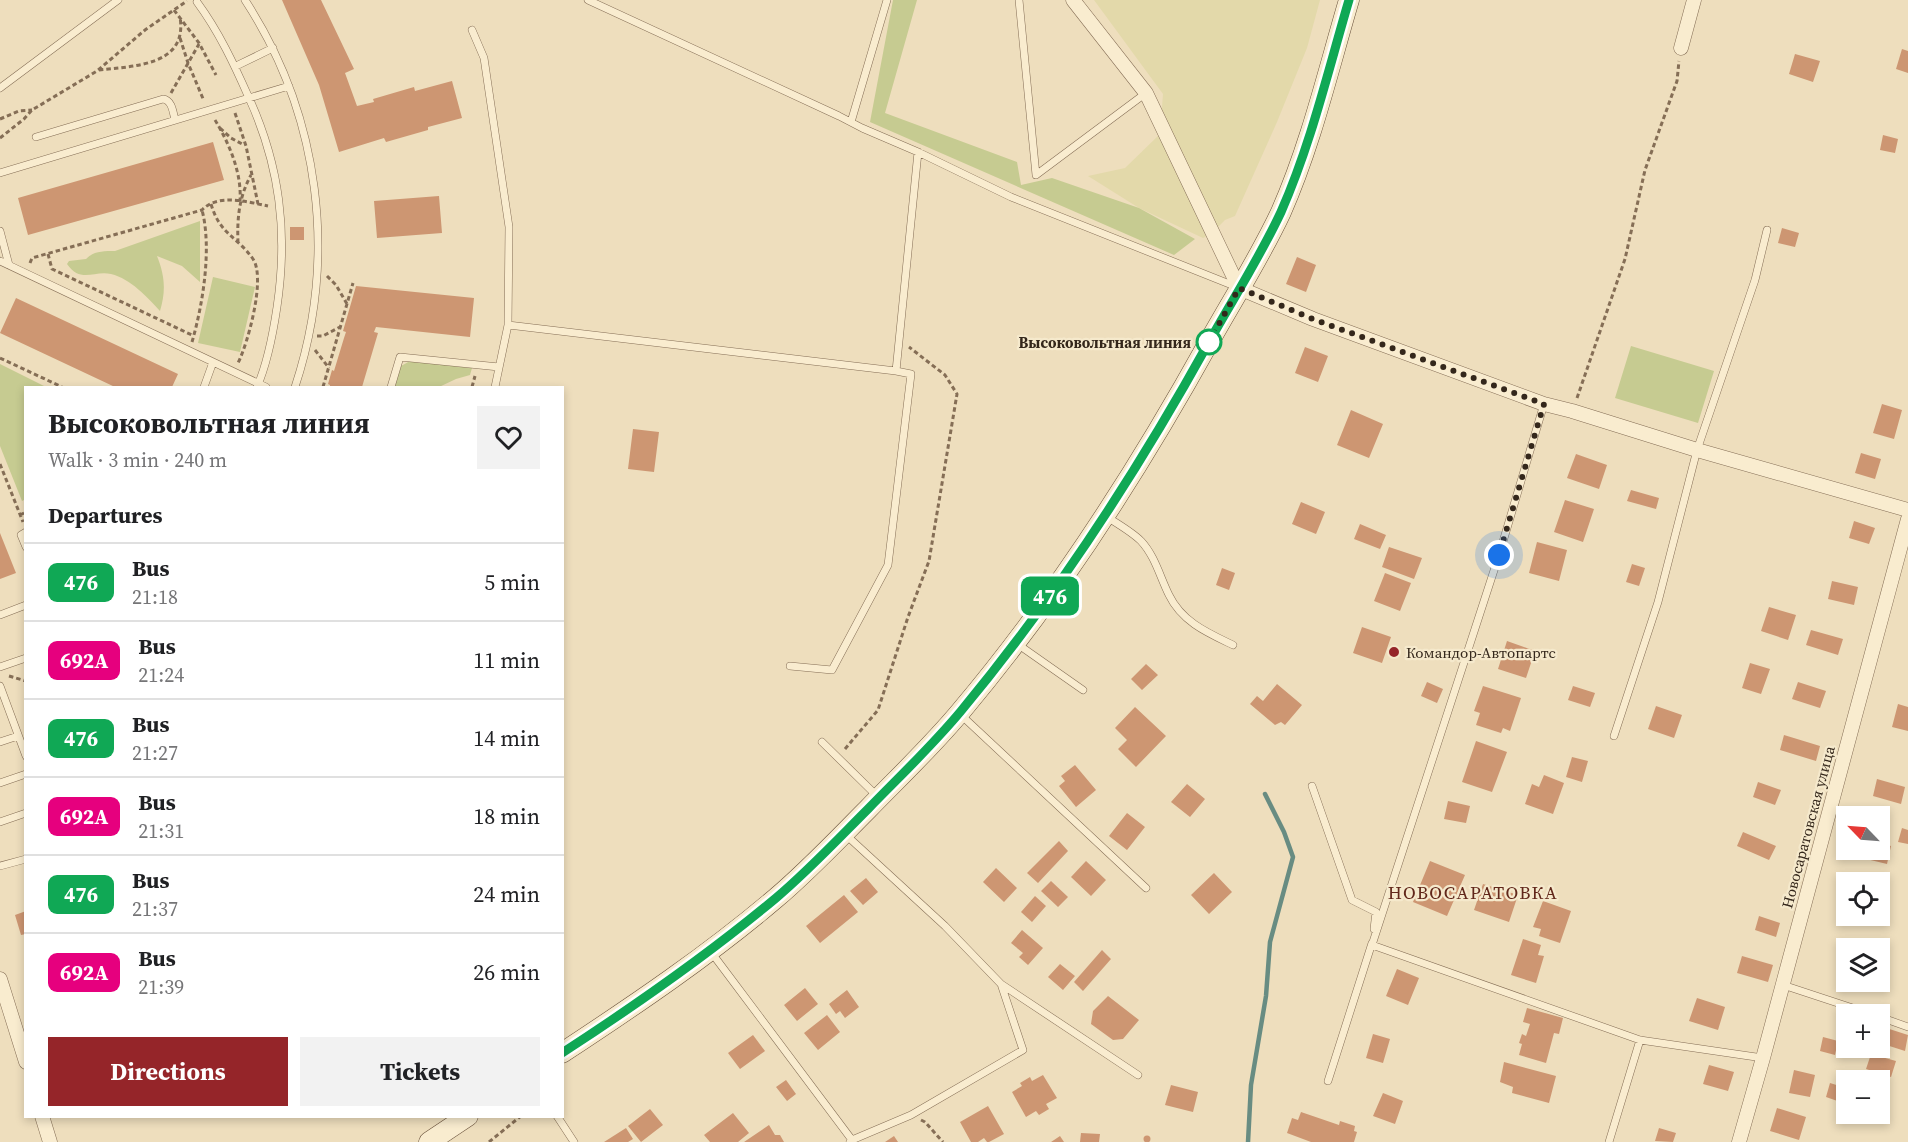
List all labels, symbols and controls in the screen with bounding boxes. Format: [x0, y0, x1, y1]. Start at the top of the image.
marker: Высоковольтная линия [1196, 329, 1222, 355]
place label: Высоковольтная линия [1019, 332, 1191, 353]
text: Высоковольтная линия [48, 404, 370, 442]
button: heart [477, 406, 540, 469]
text: Walk · 3 min · 240 m [48, 446, 227, 474]
text: Departures [48, 500, 162, 530]
your location [1484, 540, 1514, 570]
text: Bus [132, 553, 169, 583]
text: 5 min [484, 567, 540, 597]
text: 476 [64, 568, 98, 597]
line badge: 476 [1016, 576, 1084, 616]
text: 476 [1033, 582, 1067, 611]
text: 21:18 [132, 583, 178, 611]
text: Bus [138, 631, 176, 661]
place label: Командор-Автопартс [1406, 642, 1556, 663]
text: 11 min [473, 645, 540, 675]
marker: Командор-Автопартс [1387, 645, 1401, 659]
text: 692А [60, 646, 108, 675]
text: 21:24 [138, 661, 184, 689]
text: Bus [132, 709, 169, 739]
text: 14 min [473, 723, 540, 753]
text: 476 [64, 724, 98, 753]
text: 21:27 [132, 739, 178, 767]
street label: Новосаратовская улица [1776, 743, 1840, 910]
text: Bus [138, 787, 176, 817]
text: 18 min [473, 801, 540, 831]
text: 692А [60, 802, 108, 831]
north arrow [1836, 806, 1890, 860]
map controls [1836, 806, 1890, 1124]
text: 21:31 [138, 817, 184, 845]
text: Bus [132, 865, 169, 895]
button: locate [1836, 872, 1890, 926]
text: 24 min [473, 879, 540, 909]
text: 476 [64, 880, 98, 909]
district label: НОВОСАРАТОВКА [1388, 880, 1558, 905]
text: 21:37 [132, 895, 178, 923]
button: layers [1836, 938, 1890, 992]
text: Bus [138, 943, 176, 973]
text: 26 min [473, 957, 540, 987]
text: 692А [60, 958, 108, 987]
text: 21:39 [138, 973, 184, 1001]
button: + [1836, 1004, 1890, 1058]
button: Directions [48, 1037, 288, 1106]
button: Tickets [300, 1037, 540, 1106]
button: − [1836, 1070, 1890, 1124]

